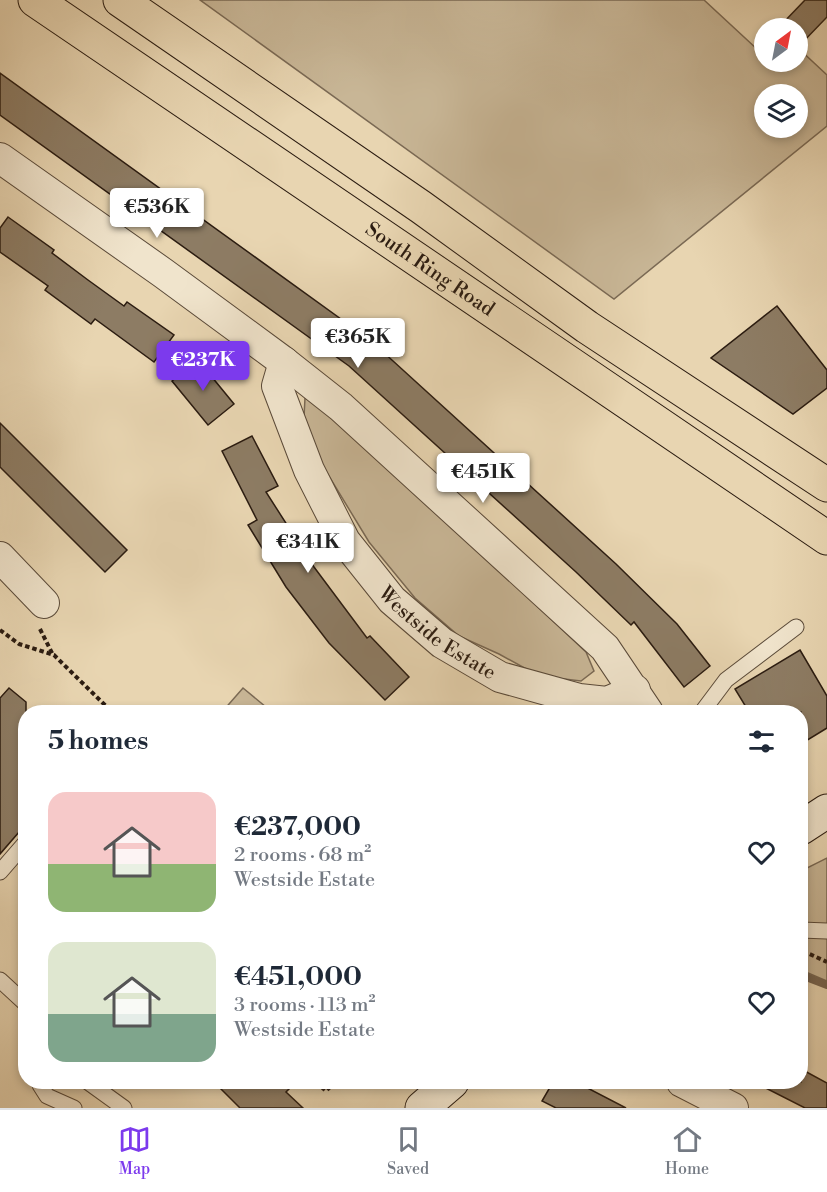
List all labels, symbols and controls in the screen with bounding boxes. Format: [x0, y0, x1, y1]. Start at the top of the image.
north arrow [754, 18, 808, 72]
map controls [754, 18, 808, 138]
button: layers [754, 84, 808, 138]
pin: €536K [115, 188, 199, 239]
text: €536K [124, 195, 190, 220]
street label: South Ring Road [360, 217, 499, 323]
pin: €365K [316, 318, 400, 369]
text: €365K [325, 325, 391, 350]
pin: €237K [161, 341, 245, 392]
text: €237K [170, 348, 236, 373]
pin: €451K [441, 453, 525, 504]
text: €451K [451, 460, 515, 485]
pin: €341K [266, 523, 350, 574]
text: €341K [276, 530, 340, 555]
street label: Westside Estate [371, 581, 500, 686]
text: 5 homes [48, 725, 148, 757]
icon: filters [745, 725, 778, 758]
text: €237,000 [234, 811, 361, 843]
icon: home [96, 816, 168, 888]
icon: heart [745, 836, 778, 869]
text: 2 rooms · 68 m² [234, 843, 371, 868]
text: Westside Estate [234, 868, 375, 893]
text: €451,000 [234, 961, 362, 993]
icon: home [96, 966, 168, 1038]
icon: heart [745, 986, 778, 1019]
text: 3 rooms · 113 m² [234, 993, 375, 1018]
text: Westside Estate [234, 1018, 375, 1043]
tab: Map [118, 1123, 151, 1179]
tab: Saved [387, 1123, 429, 1179]
tab: Home [665, 1123, 709, 1179]

